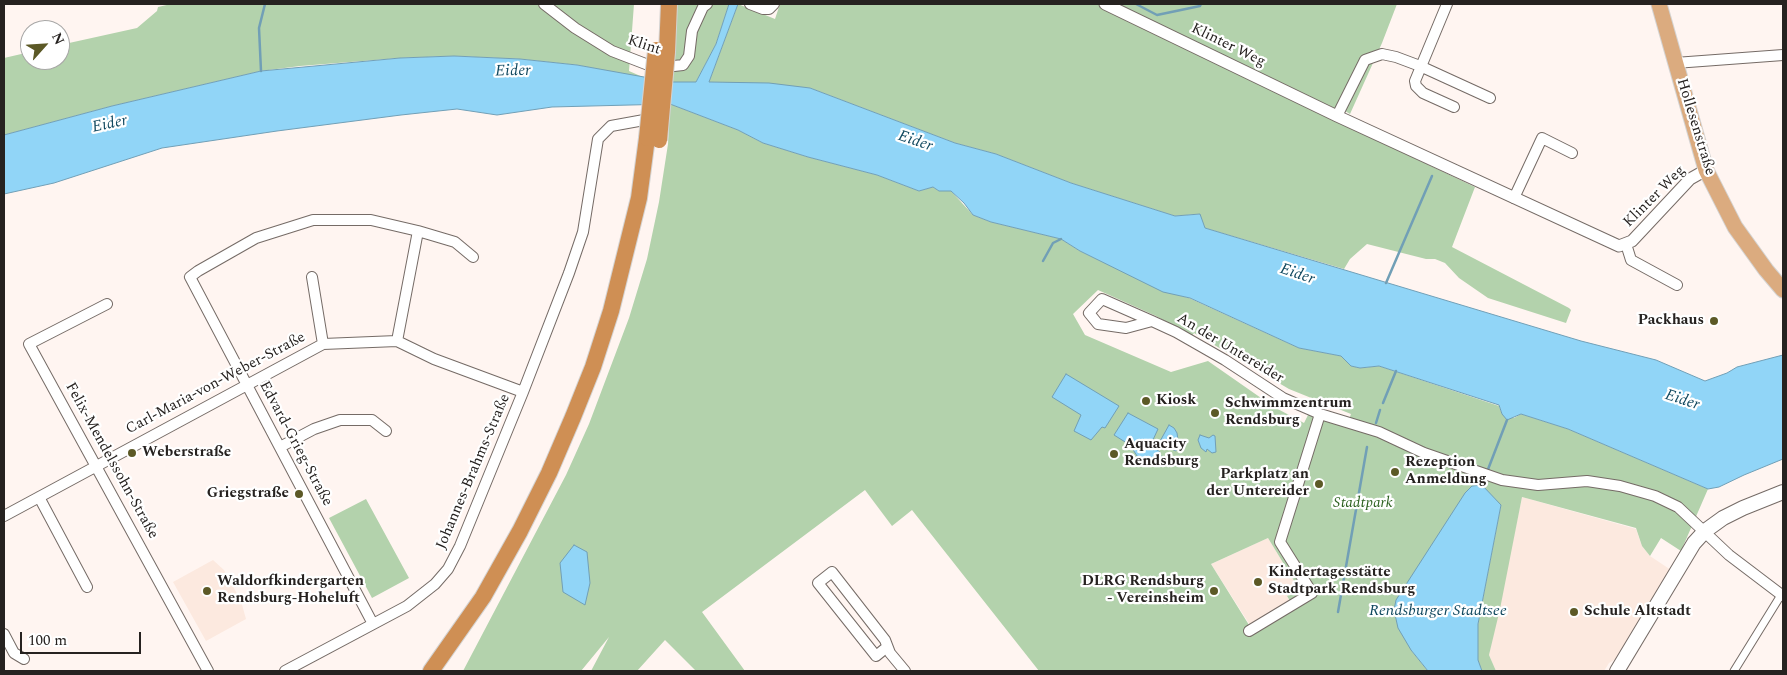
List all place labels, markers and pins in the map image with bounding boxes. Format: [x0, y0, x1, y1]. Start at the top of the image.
place label: Packhaus [1638, 312, 1704, 330]
marker: Packhaus [1708, 315, 1720, 327]
place label: Kiosk [1156, 392, 1196, 410]
marker: Kiosk [1140, 395, 1152, 407]
place label: Schwimmzentrum Rendsburg [1225, 395, 1352, 430]
marker: Schwimmzentrum Rendsburg [1209, 407, 1221, 419]
place label: Aquacity Rendsburg [1124, 436, 1199, 471]
place label: Weberstraße [142, 444, 231, 462]
marker: Weberstraße [126, 447, 138, 459]
marker: Aquacity Rendsburg [1108, 448, 1120, 460]
place label: Rezeption Anmeldung [1405, 454, 1487, 489]
place label: Parkplatz an der Untereider [1206, 466, 1309, 501]
marker: Rezeption Anmeldung [1389, 466, 1401, 478]
marker: Parkplatz an der Untereider [1313, 478, 1325, 490]
place label: Griegstraße [207, 485, 289, 503]
marker: Griegstraße [293, 488, 305, 500]
place label: Kindertagesstätte Stadtpark Rendsburg [1268, 564, 1415, 599]
place label: Waldorfkindergarten Rendsburg-Hoheluft [217, 573, 364, 608]
place label: DLRG Rendsburg - Vereinsheim [1082, 573, 1204, 608]
marker: Kindertagesstätte Stadtpark Rendsburg [1252, 576, 1264, 588]
marker: Waldorfkindergarten Rendsburg-Hoheluft [201, 585, 213, 597]
marker: DLRG Rendsburg - Vereinsheim [1208, 585, 1220, 597]
place label: Schule Altstadt [1584, 603, 1691, 621]
marker: Schule Altstadt [1568, 606, 1580, 618]

